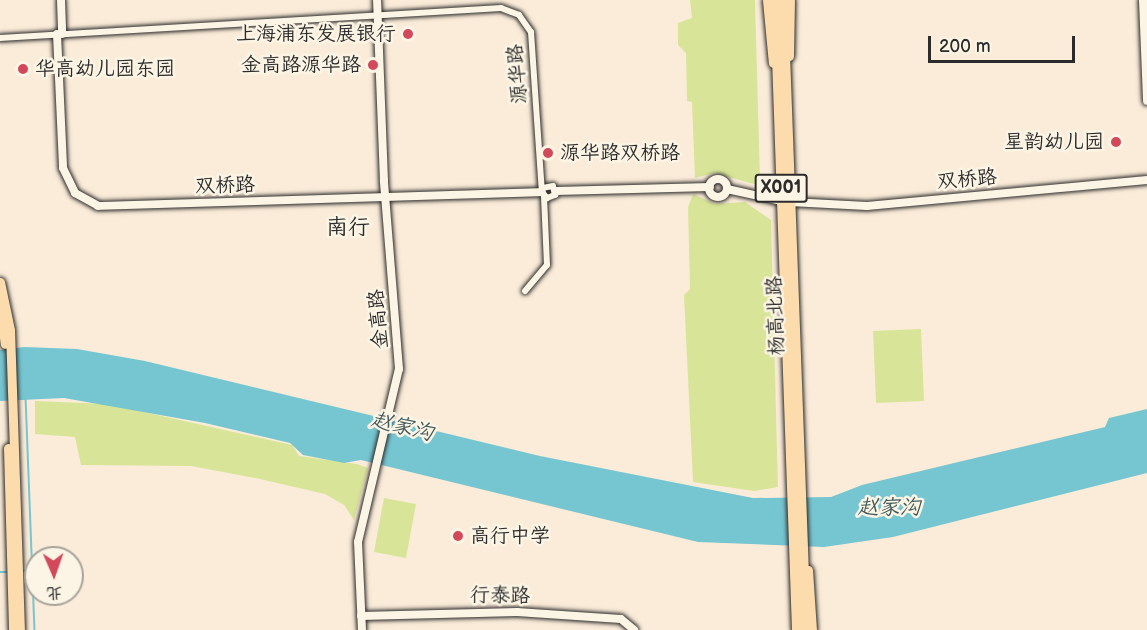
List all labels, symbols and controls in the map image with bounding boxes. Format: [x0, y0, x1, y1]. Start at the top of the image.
place label: 上海浦东发展银行 [236, 22, 396, 46]
scale bar [931, 24, 1078, 62]
marker: 上海浦东发展银行 [401, 27, 415, 41]
text: 200 m [939, 36, 991, 57]
street label: 源华路 [503, 43, 533, 105]
place label: 金高路源华路 [241, 53, 361, 77]
place label: 华高幼儿园东园 [35, 57, 175, 81]
marker: 金高路源华路 [366, 58, 380, 72]
marker: 华高幼儿园东园 [16, 62, 30, 76]
place label: 星韵幼儿园 [1004, 130, 1104, 154]
marker: 星韵幼儿园 [1109, 135, 1123, 149]
place label: 源华路双桥路 [560, 141, 680, 165]
marker: 源华路双桥路 [541, 146, 555, 160]
street label: 双桥路 [936, 165, 998, 195]
street label: 双桥路 [195, 173, 255, 199]
road number: X001 [754, 173, 808, 203]
district label: 南行 [326, 215, 370, 241]
street label: 杨高北路 [763, 276, 789, 356]
street label: 金高路 [364, 288, 394, 350]
water label: 赵家沟 [368, 407, 436, 447]
water label: 赵家沟 [858, 495, 920, 521]
place label: 高行中学 [470, 524, 550, 548]
marker: 高行中学 [451, 529, 465, 543]
north arrow [24, 546, 84, 606]
text: 北 [46, 583, 63, 602]
street label: 行泰路 [470, 583, 530, 609]

